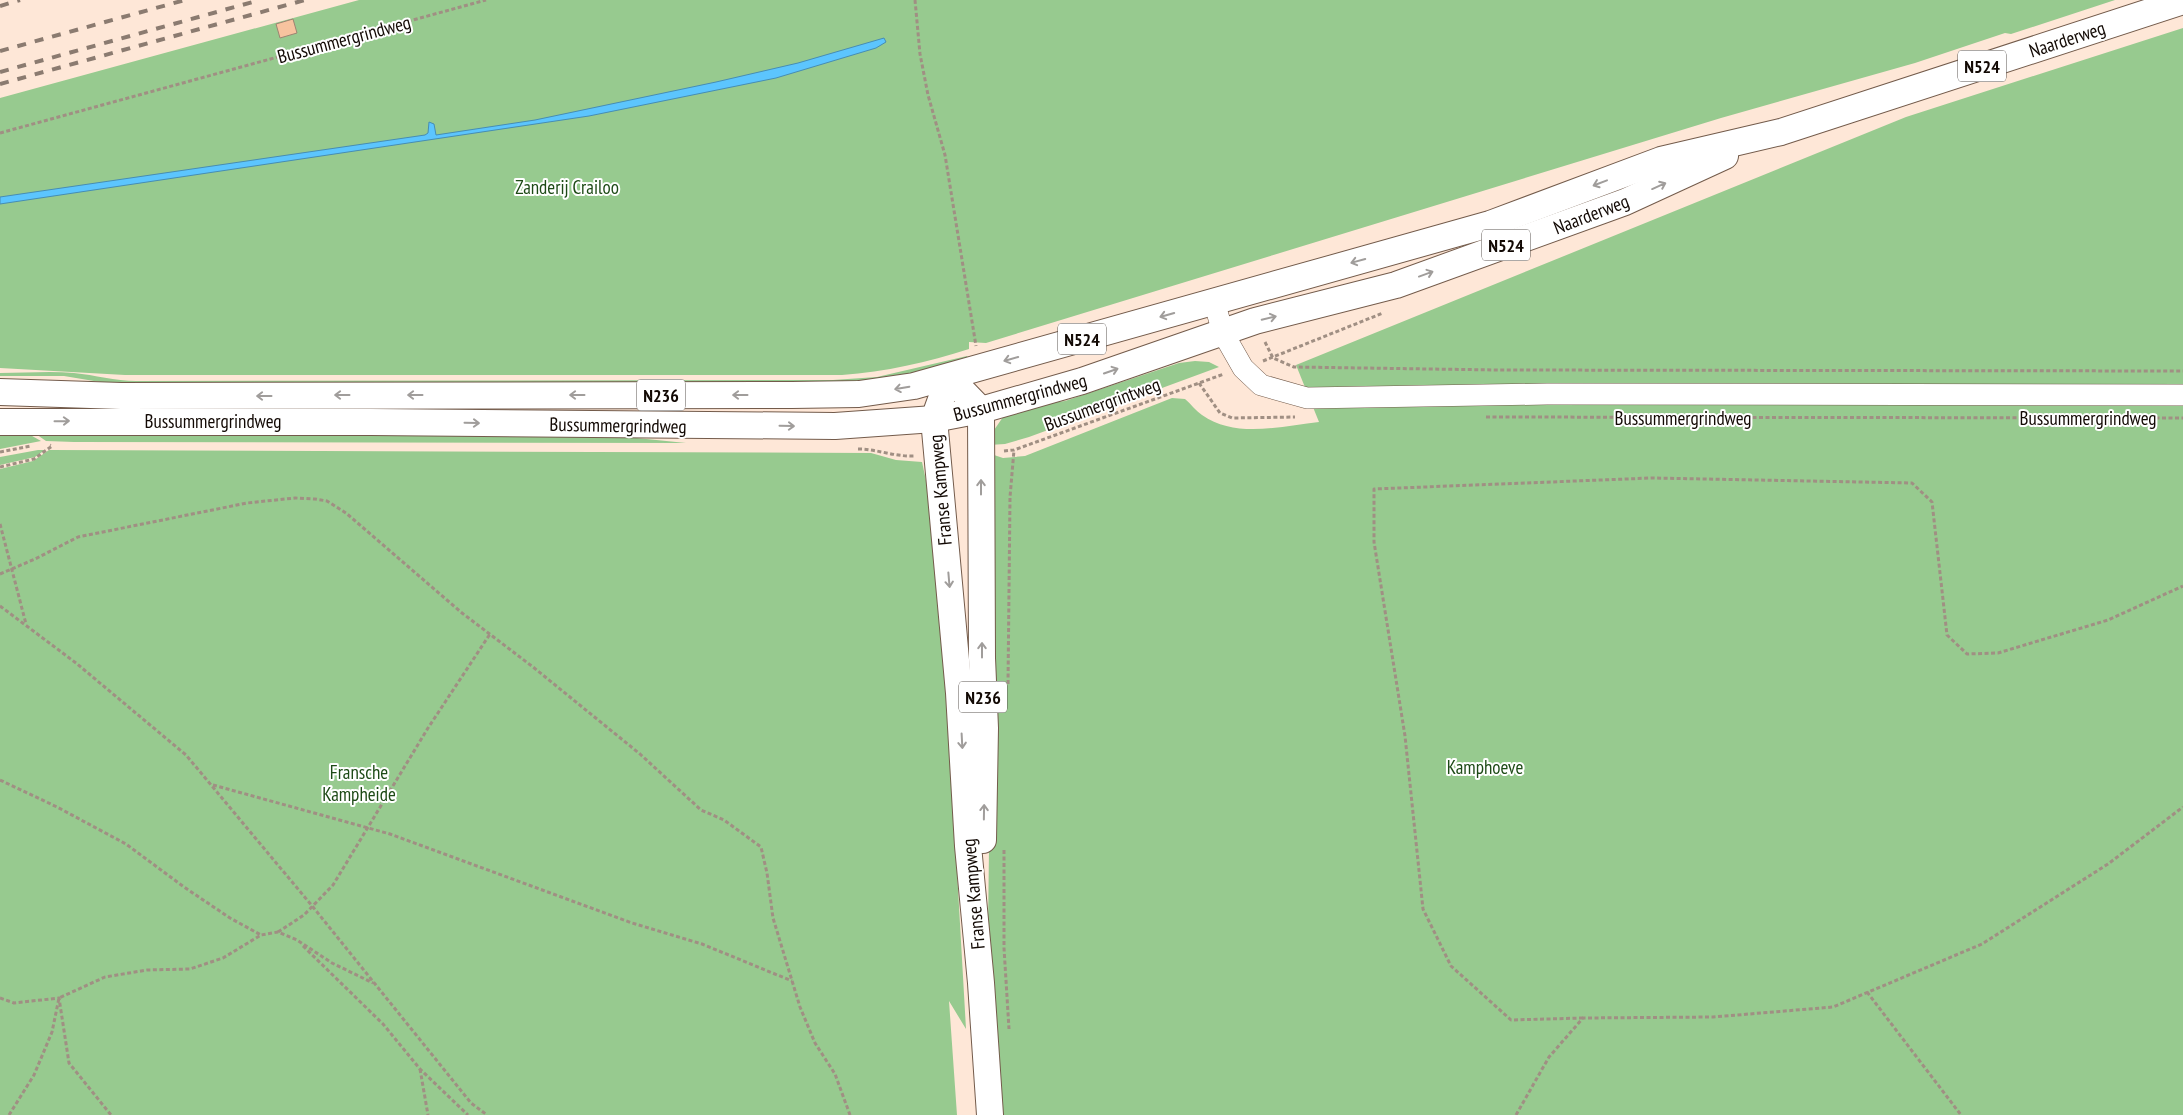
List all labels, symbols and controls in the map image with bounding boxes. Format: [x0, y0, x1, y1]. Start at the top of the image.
street label: Bussummergrindweg [275, 10, 413, 68]
street label: Naarderweg [2026, 15, 2108, 63]
road number: N524 [1958, 50, 2006, 82]
park label: Zanderij Crailoo [515, 175, 619, 199]
one-way arrow [1592, 179, 1608, 188]
one-way arrow [1651, 181, 1666, 190]
street label: Naarderweg [1550, 189, 1632, 239]
road number: N524 [1482, 230, 1530, 260]
one-way arrow [1351, 256, 1367, 266]
one-way arrow [1417, 269, 1433, 278]
one-way arrow [1160, 310, 1176, 320]
one-way arrow [1261, 313, 1277, 322]
road number: N524 [1058, 324, 1106, 354]
one-way arrow [1003, 355, 1019, 365]
one-way arrow [1103, 366, 1119, 375]
street label: Bussummergrindweg [951, 368, 1089, 426]
street label: Bussumergrintweg [1041, 372, 1163, 436]
road number: N236 [637, 380, 685, 410]
one-way arrow [894, 384, 910, 394]
one-way arrow [334, 390, 350, 400]
one-way arrow [407, 390, 423, 400]
one-way arrow [569, 390, 586, 400]
one-way arrow [732, 390, 748, 400]
one-way arrow [256, 391, 272, 400]
street label: Bussummergrindweg [1614, 406, 1752, 430]
street label: Bussummergrindweg [2019, 406, 2157, 430]
street label: Bussummergrindweg [144, 409, 282, 433]
street label: Bussummergrindweg [549, 412, 687, 438]
one-way arrow [54, 416, 70, 426]
one-way arrow [464, 418, 480, 428]
one-way arrow [779, 421, 795, 431]
street label: Franse Kampweg [923, 434, 957, 546]
one-way arrow [976, 479, 986, 496]
one-way arrow [944, 572, 954, 588]
one-way arrow [977, 642, 986, 658]
road number: N236 [959, 682, 1007, 712]
one-way arrow [957, 733, 966, 749]
park label: Kamphoeve [1447, 755, 1523, 779]
park label: Fransche Kampheide [322, 760, 396, 806]
one-way arrow [979, 804, 989, 820]
street label: Franse Kampweg [956, 838, 990, 950]

